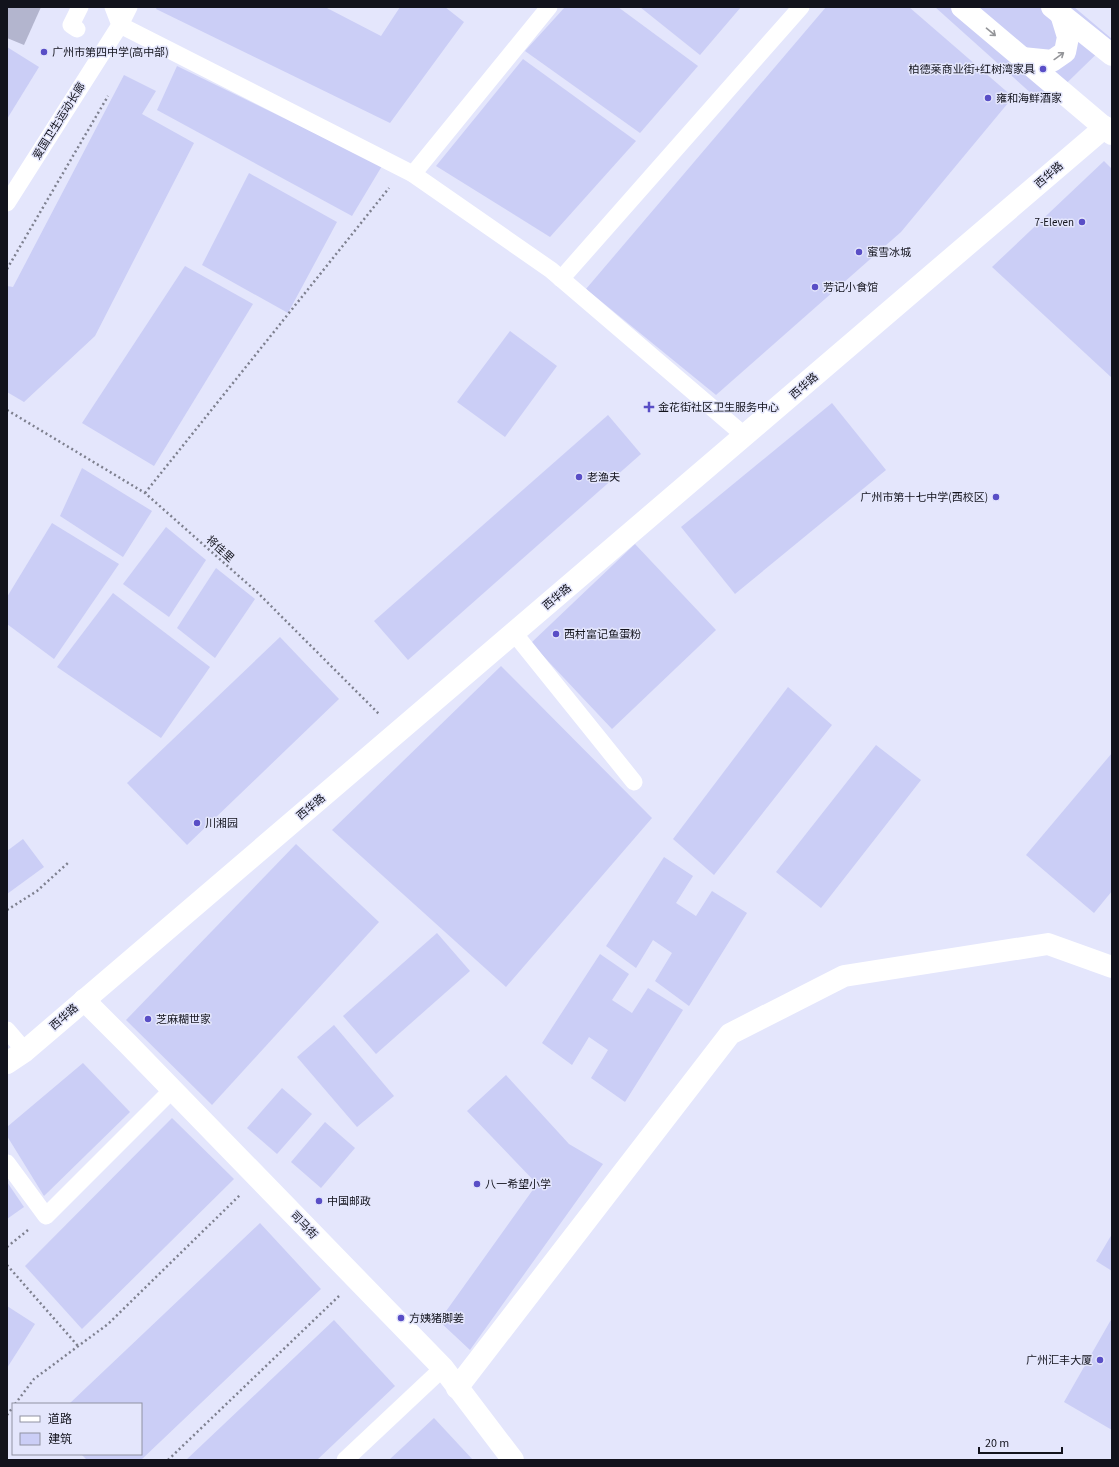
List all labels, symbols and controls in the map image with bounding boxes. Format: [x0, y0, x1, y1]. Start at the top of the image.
one-way arrow [986, 28, 997, 37]
place label: 广州市第四中学(高中部) [52, 45, 169, 60]
marker: 广州市第四中学(高中部) [39, 47, 49, 57]
one-way arrow [1053, 52, 1064, 60]
place label: 柏德莱商业街+红树湾家具 [909, 62, 1035, 77]
marker: 柏德莱商业街+红树湾家具 [1038, 64, 1048, 74]
street label: 爱国卫生运动长廊 [29, 80, 89, 162]
place label: 雍和海鲜酒家 [996, 91, 1062, 106]
marker: 雍和海鲜酒家 [983, 93, 993, 103]
street label: 西华路 [1032, 159, 1066, 191]
place label: 7-Eleven [1034, 215, 1074, 230]
marker: 7-Eleven [1077, 217, 1087, 227]
place label: 蜜雪冰城 [867, 245, 911, 260]
marker: 蜜雪冰城 [854, 247, 864, 257]
place label: 芳记小食馆 [823, 280, 878, 295]
marker: 芳记小食馆 [810, 282, 820, 292]
street label: 西华路 [787, 370, 821, 402]
place label: 金花街社区卫生服务中心 [658, 400, 779, 415]
marker: 金花街社区卫生服务中心 [643, 401, 655, 413]
place label: 老渔夫 [587, 470, 620, 485]
marker: 老渔夫 [574, 472, 584, 482]
place label: 广州市第十七中学(西校区) [860, 490, 988, 505]
marker: 广州市第十七中学(西校区) [991, 492, 1001, 502]
street label: 将佳里 [203, 532, 237, 566]
street label: 西华路 [540, 581, 574, 613]
place label: 西村富记鱼蛋粉 [564, 627, 641, 642]
marker: 西村富记鱼蛋粉 [551, 629, 561, 639]
street label: 西华路 [294, 791, 328, 823]
place label: 川湘园 [205, 816, 238, 831]
marker: 川湘园 [192, 818, 202, 828]
street label: 西华路 [47, 1001, 81, 1033]
place label: 芝麻糊世家 [156, 1012, 211, 1027]
marker: 芝麻糊世家 [143, 1014, 153, 1024]
place label: 八一希望小学 [485, 1177, 551, 1192]
marker: 八一希望小学 [472, 1179, 482, 1189]
place label: 中国邮政 [327, 1194, 371, 1209]
marker: 中国邮政 [314, 1196, 324, 1206]
street label: 司马街 [287, 1208, 321, 1242]
place label: 方姨猪脚姜 [409, 1311, 464, 1326]
marker: 方姨猪脚姜 [396, 1313, 406, 1323]
place label: 广州汇丰大厦 [1026, 1353, 1092, 1368]
marker: 广州汇丰大厦 [1095, 1355, 1105, 1365]
legend [12, 1403, 142, 1455]
text: 道路 [48, 1411, 72, 1428]
scale bar [979, 1429, 1062, 1455]
text: 建筑 [48, 1431, 72, 1448]
text: 20 m [985, 1435, 1009, 1452]

